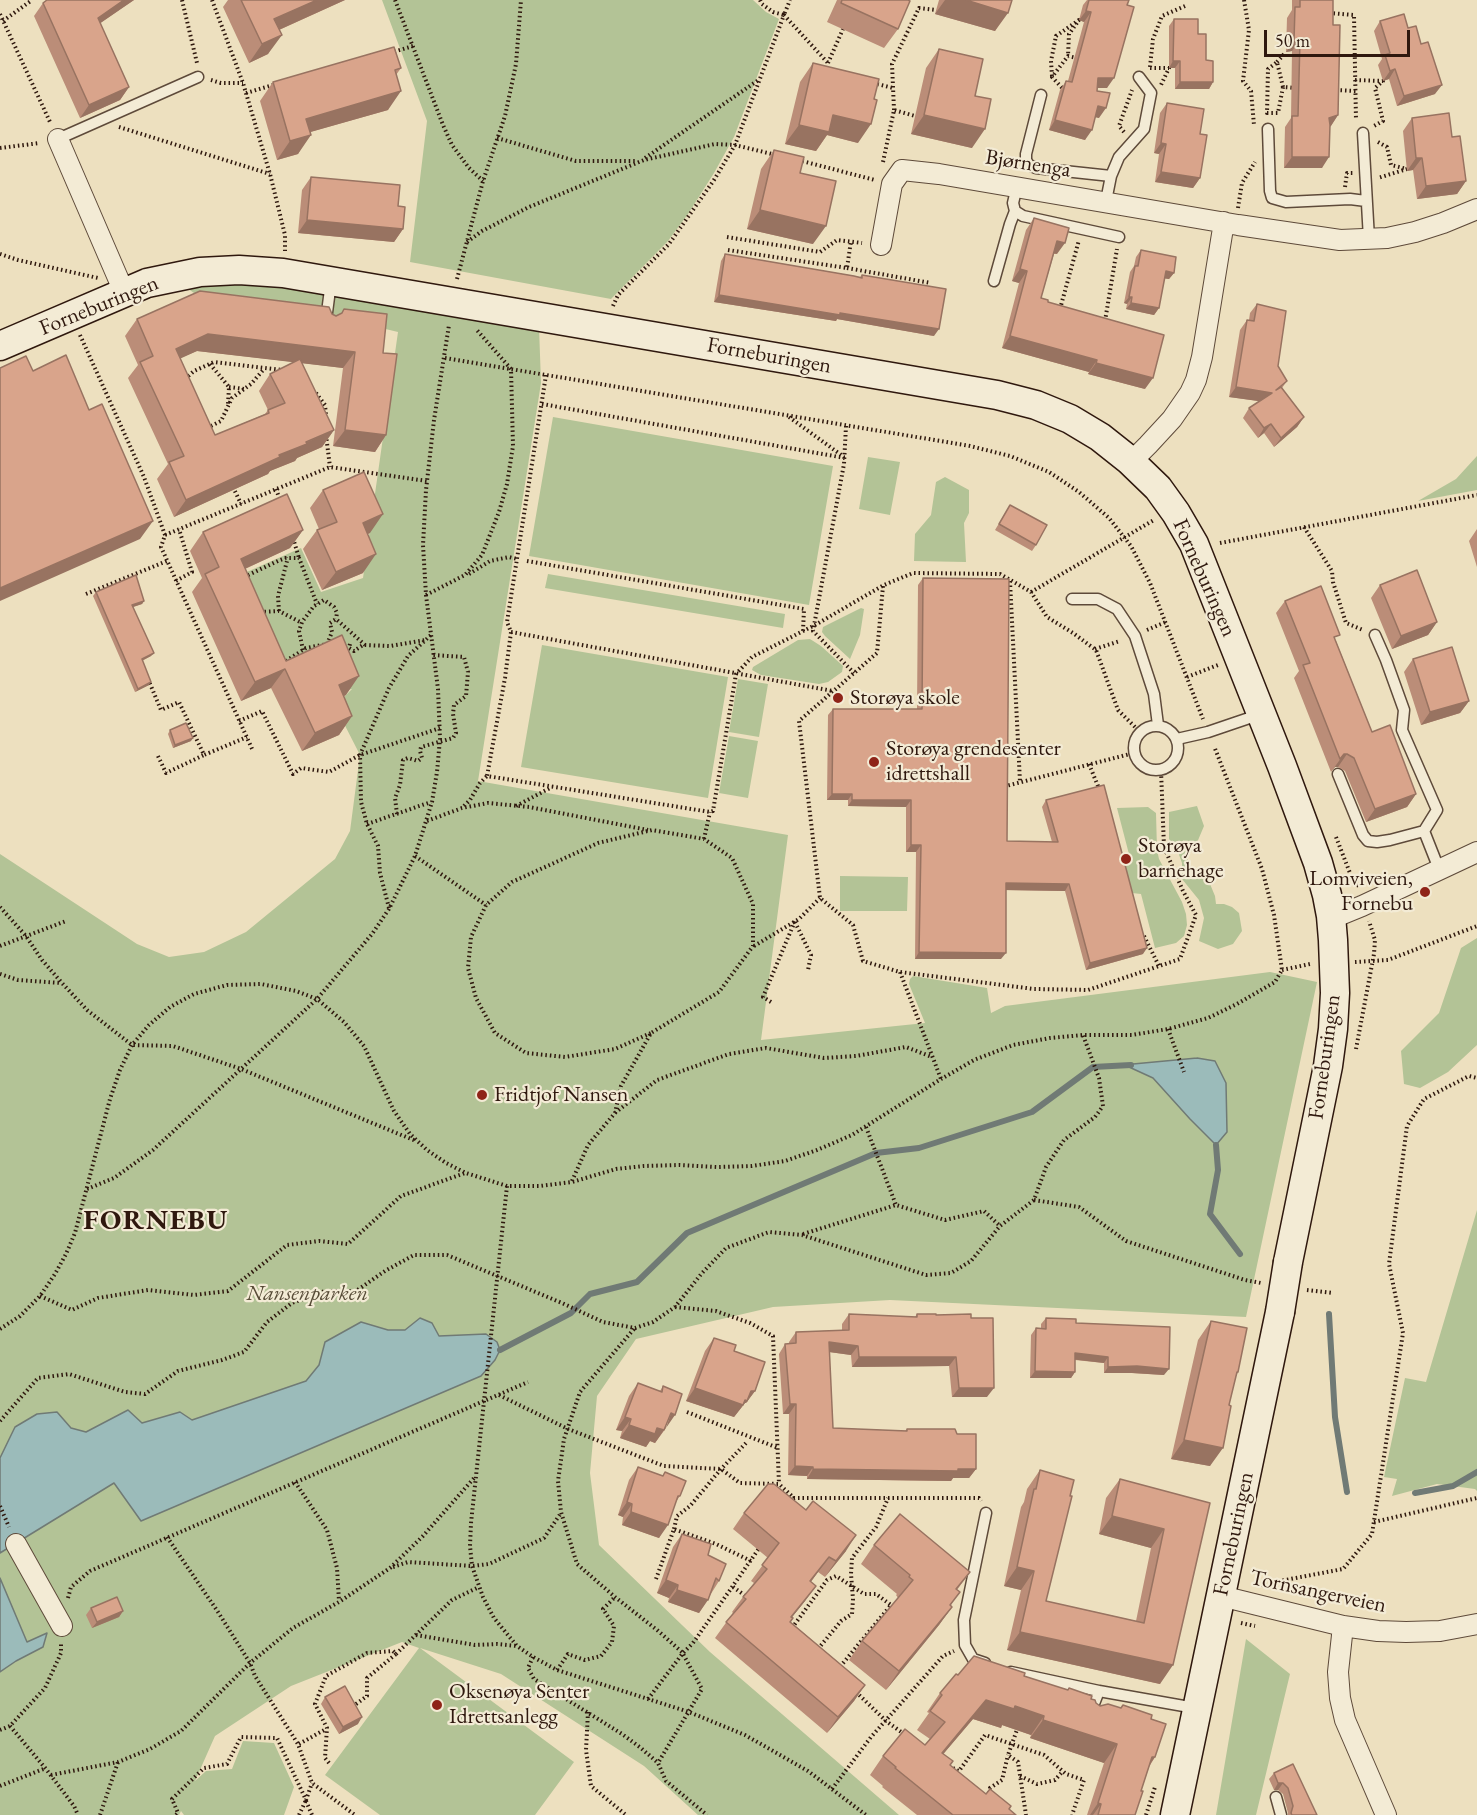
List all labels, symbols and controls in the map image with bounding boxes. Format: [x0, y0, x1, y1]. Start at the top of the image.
scale bar [1267, 18, 1412, 56]
text: 50 m [1275, 29, 1310, 52]
street label: Bjørnenga [983, 144, 1073, 184]
street label: Forneburingen [36, 270, 162, 342]
street label: Forneburingen [705, 332, 833, 380]
street label: Forneburingen [1166, 515, 1242, 641]
place label: Storøya skole [850, 685, 960, 711]
marker: Storøya skole [831, 691, 845, 705]
place label: Storøya grendesenter idrettshall [886, 736, 1061, 788]
marker: Storøya grendesenter idrettshall [867, 755, 881, 769]
place label: Storøya barnehage [1138, 833, 1223, 884]
marker: Storøya barnehage [1119, 852, 1133, 866]
place label: Lomviveien, Fornebu [1309, 866, 1413, 918]
marker: Lomviveien, Fornebu [1418, 885, 1432, 899]
street label: Forneburingen [1303, 993, 1347, 1121]
place label: Fridtjof Nansen [494, 1082, 628, 1108]
marker: Fridtjof Nansen [475, 1088, 489, 1102]
district label: FORNEBU [83, 1204, 229, 1238]
park label: Nansenparken [246, 1281, 368, 1307]
street label: Forneburingen [1208, 1470, 1260, 1598]
street label: Tornsangerveien [1248, 1565, 1388, 1619]
place label: Oksenøya Senter Idrettsanlegg [449, 1679, 589, 1730]
marker: Oksenøya Senter Idrettsanlegg [430, 1698, 444, 1712]

